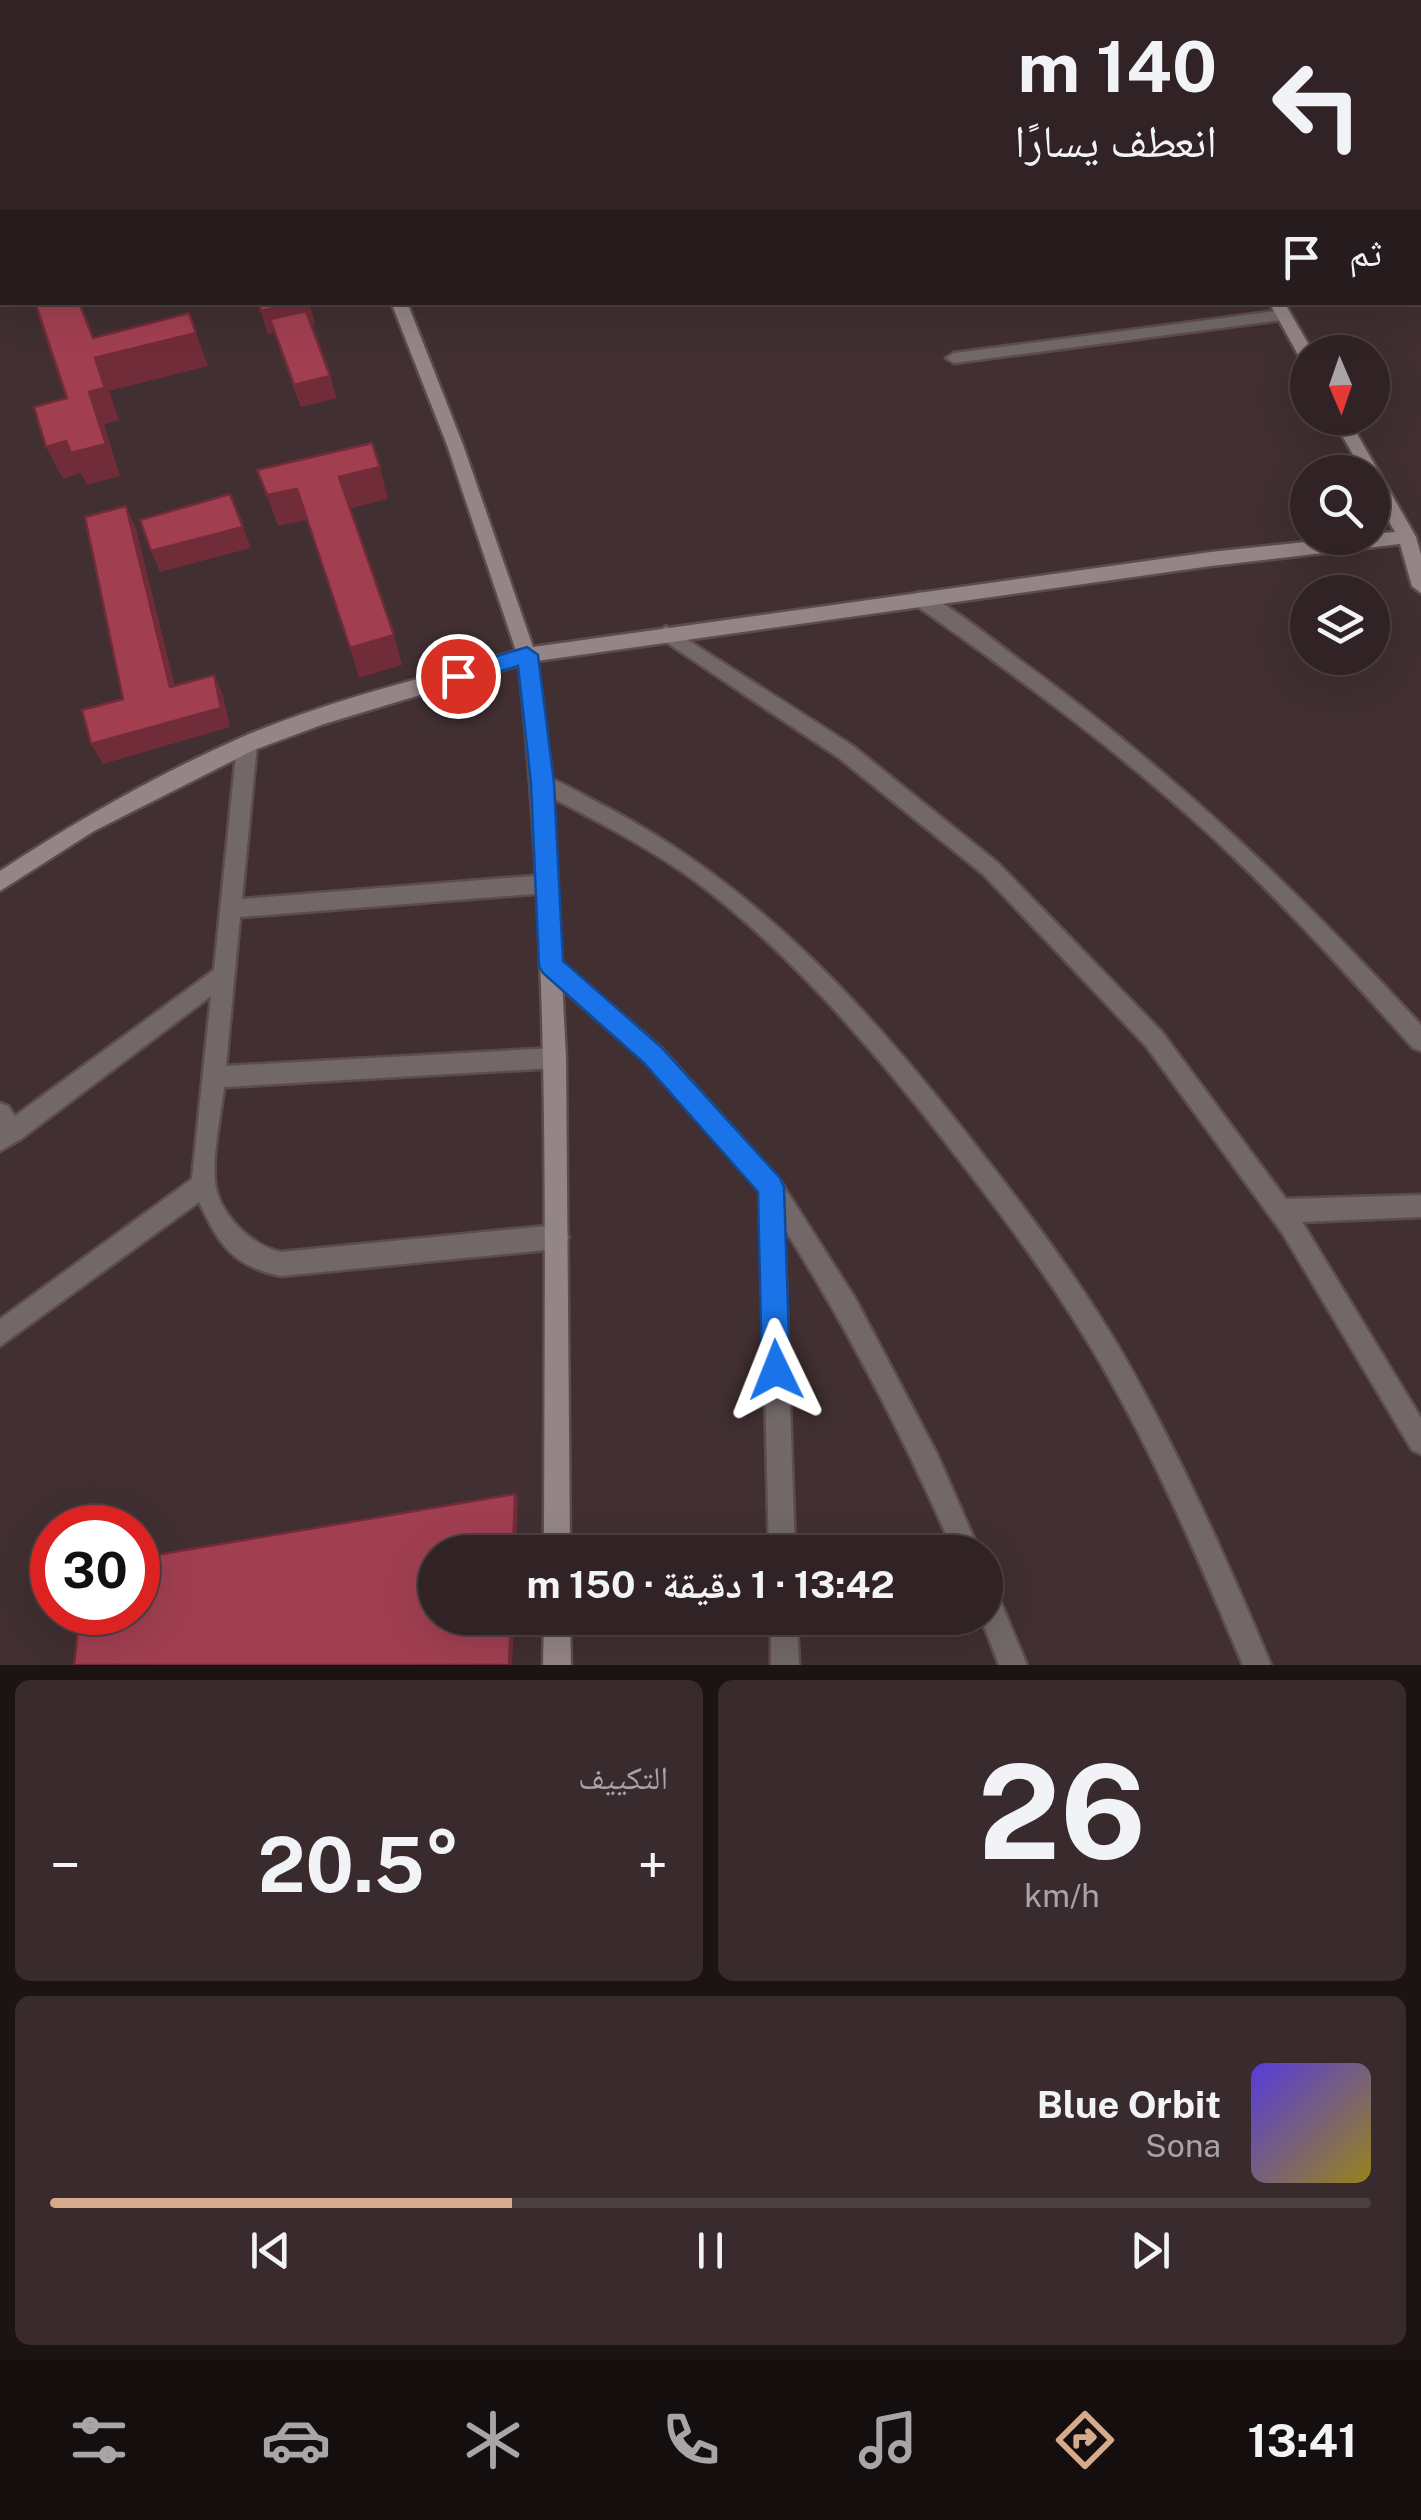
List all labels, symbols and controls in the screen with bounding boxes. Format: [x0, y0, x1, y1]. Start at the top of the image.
text: 140 m [1018, 25, 1217, 108]
icon: left [1252, 40, 1382, 170]
text: انعطف يسارًا [1015, 114, 1217, 167]
icon: arrive [1274, 230, 1329, 285]
text: ثم [1349, 230, 1382, 275]
north arrow [1290, 335, 1390, 435]
map controls [1290, 335, 1390, 675]
button: search [1290, 455, 1390, 555]
button: layers [1290, 575, 1390, 675]
pin [416, 634, 501, 719]
icon: arrive [431, 649, 486, 704]
position arrow [724, 1318, 828, 1422]
speed limit sign: 30 [30, 1505, 160, 1635]
text: 13:42 · 1 دقيقة · 150 m [526, 1562, 895, 1607]
text: 26 [978, 1736, 1146, 1888]
text: التكييف [578, 1759, 668, 1796]
text: 20.5° [258, 1821, 460, 1909]
text: − [50, 1833, 81, 1897]
text: + [637, 1833, 668, 1897]
text: km/h [1024, 1877, 1100, 1914]
text: Blue Orbit [1037, 2082, 1221, 2127]
text: Sona [1145, 2127, 1221, 2164]
icon: previous [243, 2223, 298, 2278]
icon: pause [683, 2223, 738, 2278]
icon: next [1123, 2223, 1178, 2278]
icon: filters [64, 2405, 134, 2475]
icon: car [261, 2405, 331, 2475]
icon: climate [458, 2405, 528, 2475]
icon: phone [656, 2405, 726, 2475]
icon: music [853, 2405, 923, 2475]
icon: directions [1050, 2405, 1120, 2475]
text: 13:41 [1247, 2414, 1357, 2467]

